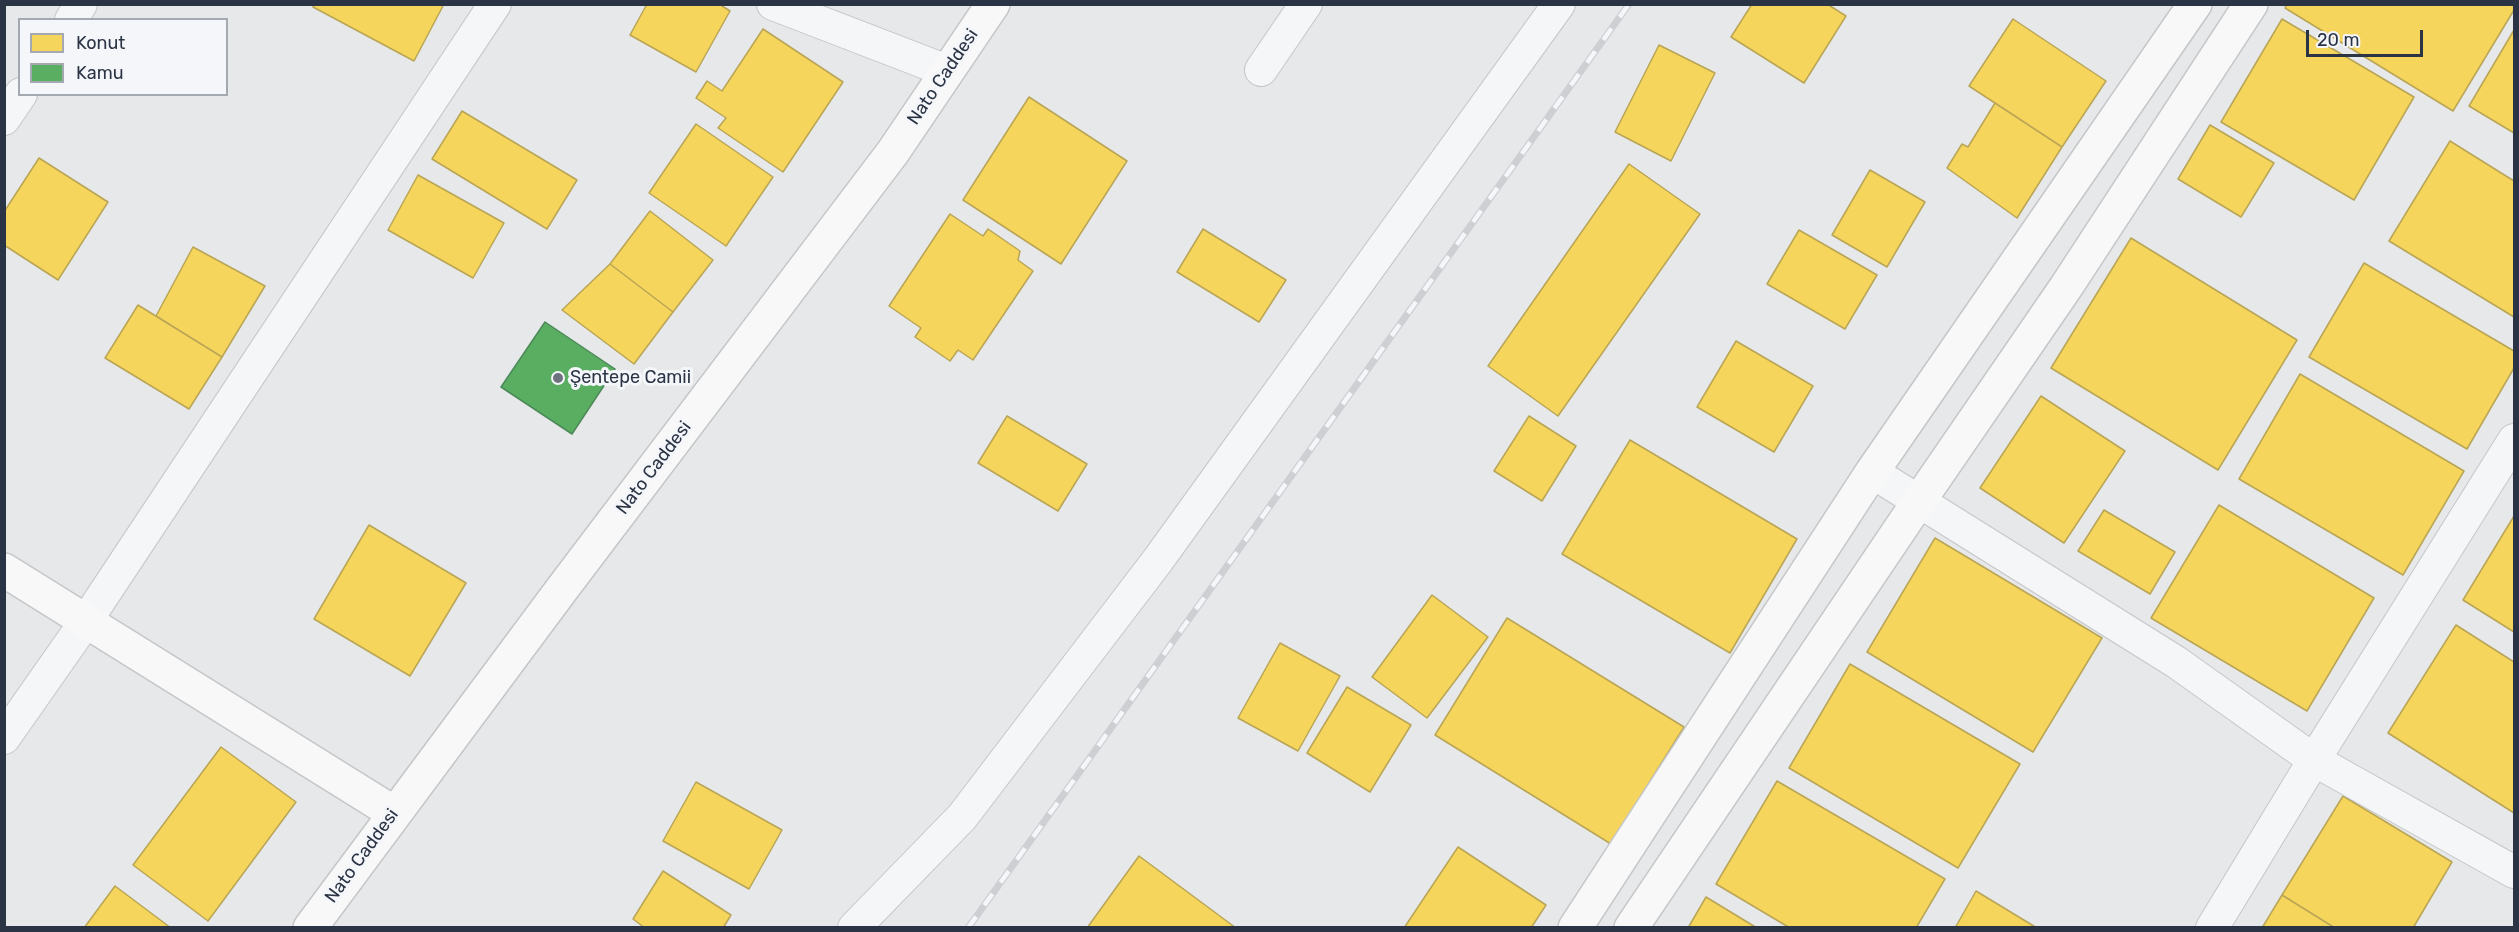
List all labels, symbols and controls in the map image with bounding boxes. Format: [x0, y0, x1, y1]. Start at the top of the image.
legend [18, 18, 228, 96]
scale bar [2309, 18, 2426, 56]
street label: Nato Caddesi [903, 25, 983, 129]
text: 20 m [2317, 29, 2359, 51]
text: Konut [76, 32, 125, 54]
text: Kamu [76, 62, 123, 84]
place label: Şentepe Camii [570, 367, 691, 389]
marker: Şentepe Camii [551, 371, 565, 385]
street label: Nato Caddesi [612, 417, 696, 519]
street label: Nato Caddesi [321, 805, 403, 907]

